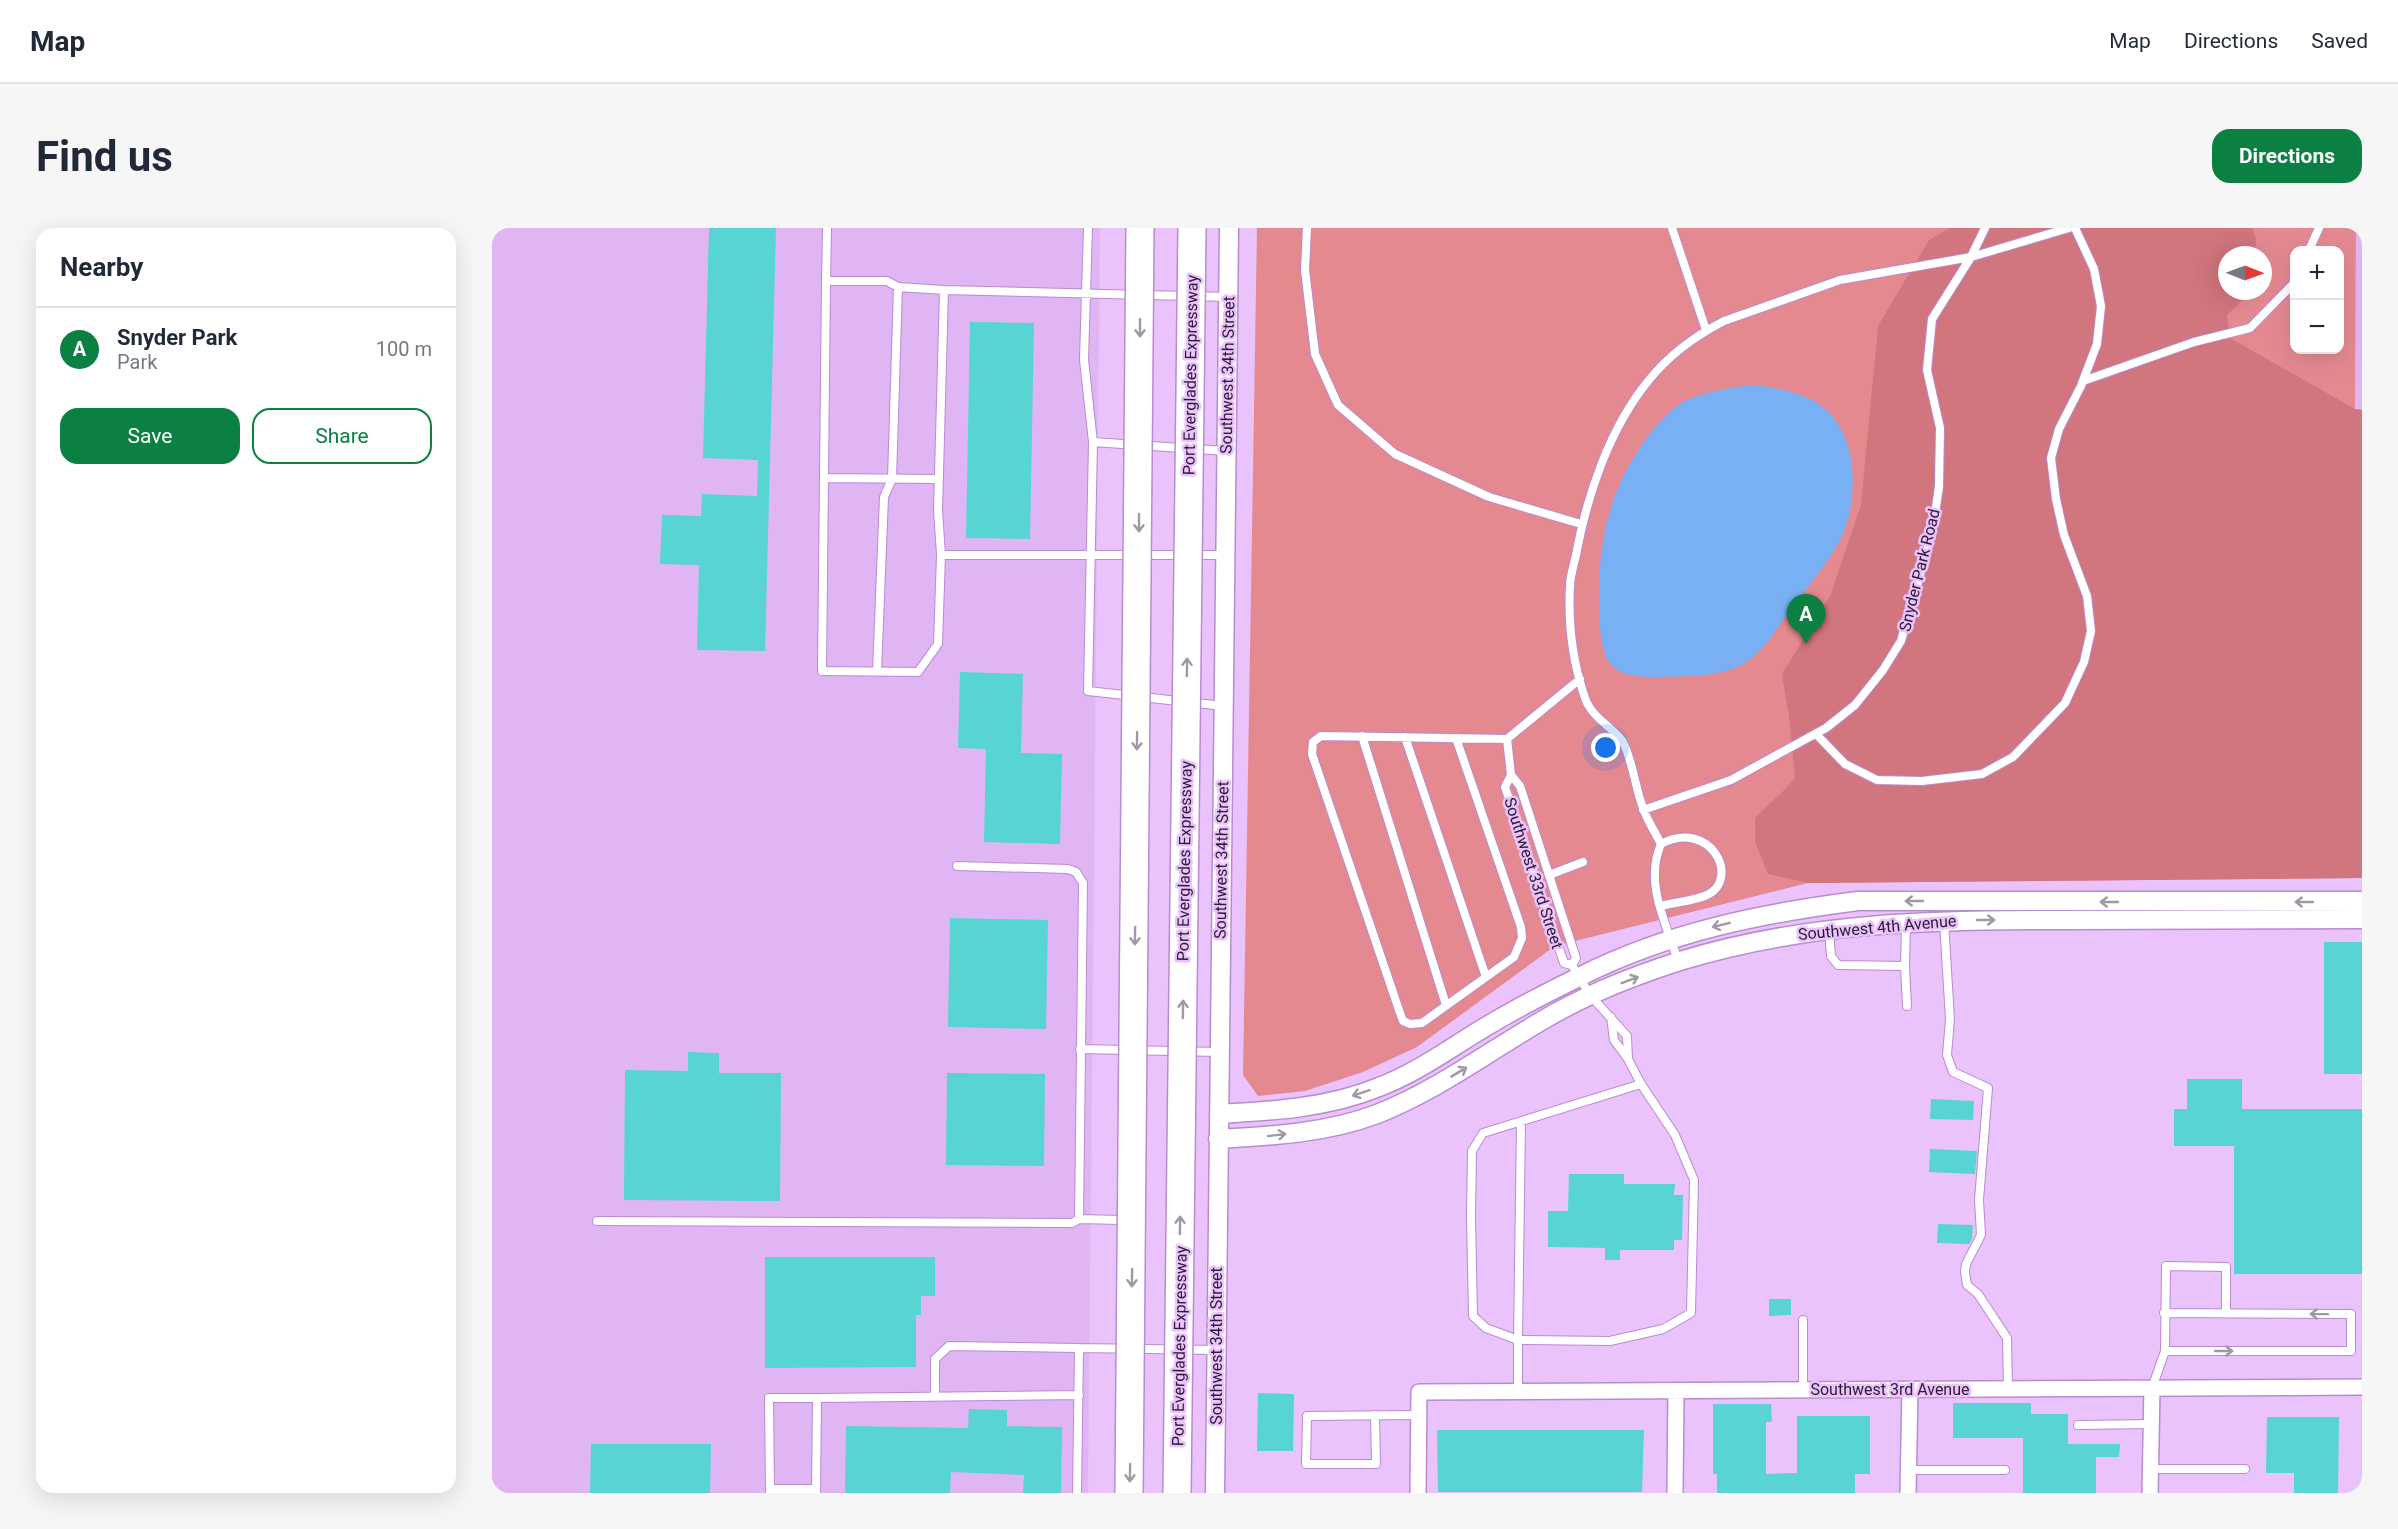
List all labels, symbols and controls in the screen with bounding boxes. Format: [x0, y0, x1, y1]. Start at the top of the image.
text: Map [30, 25, 85, 58]
text: Map [2109, 29, 2151, 53]
text: Directions [2184, 29, 2278, 53]
text: Saved [2311, 29, 2368, 53]
button: Directions [2212, 129, 2362, 183]
text: Find us [36, 132, 173, 181]
north arrow [2218, 246, 2272, 300]
map controls [2290, 246, 2344, 354]
button: + [2290, 246, 2344, 300]
text: Nearby [60, 252, 143, 282]
street label: Port Everglades Expressway [1179, 274, 1202, 475]
street label: Southwest 34th Street [1217, 296, 1238, 454]
button: − [2290, 300, 2344, 354]
one-way arrow [1134, 318, 1146, 338]
text: Snyder Park [117, 325, 237, 350]
text: A [73, 337, 86, 361]
text: 100 m [376, 337, 432, 361]
text: Park [117, 350, 157, 374]
button: Save [60, 408, 240, 464]
button: Share [252, 408, 432, 464]
street label: Snyder Park Road [1895, 507, 1944, 633]
one-way arrow [1133, 513, 1145, 533]
pin: A [1786, 594, 1826, 644]
one-way arrow [1181, 657, 1192, 677]
one-way arrow [1131, 731, 1143, 751]
your location [1591, 733, 1620, 762]
street label: Port Everglades Expressway [1173, 760, 1196, 961]
street label: Southwest 34th Street [1211, 781, 1232, 939]
street label: Southwest 33rd Street [1500, 795, 1567, 951]
one-way arrow [1904, 895, 1924, 907]
one-way arrow [2099, 896, 2119, 908]
one-way arrow [2294, 896, 2314, 908]
street label: Southwest 4th Avenue [1797, 911, 1957, 944]
one-way arrow [1975, 914, 1995, 926]
one-way arrow [1711, 919, 1730, 931]
one-way arrow [1129, 926, 1141, 946]
one-way arrow [1620, 973, 1639, 984]
one-way arrow [1177, 999, 1188, 1019]
one-way arrow [1450, 1065, 1467, 1077]
one-way arrow [1352, 1089, 1371, 1100]
one-way arrow [1266, 1129, 1286, 1140]
one-way arrow [1174, 1215, 1186, 1235]
street label: Port Everglades Expressway [1168, 1245, 1191, 1446]
street label: Southwest 34th Street [1207, 1267, 1226, 1425]
one-way arrow [1126, 1268, 1138, 1288]
one-way arrow [2310, 1308, 2330, 1320]
one-way arrow [2213, 1345, 2233, 1357]
street label: Southwest 3rd Avenue [1810, 1380, 1970, 1399]
one-way arrow [1124, 1463, 1136, 1483]

